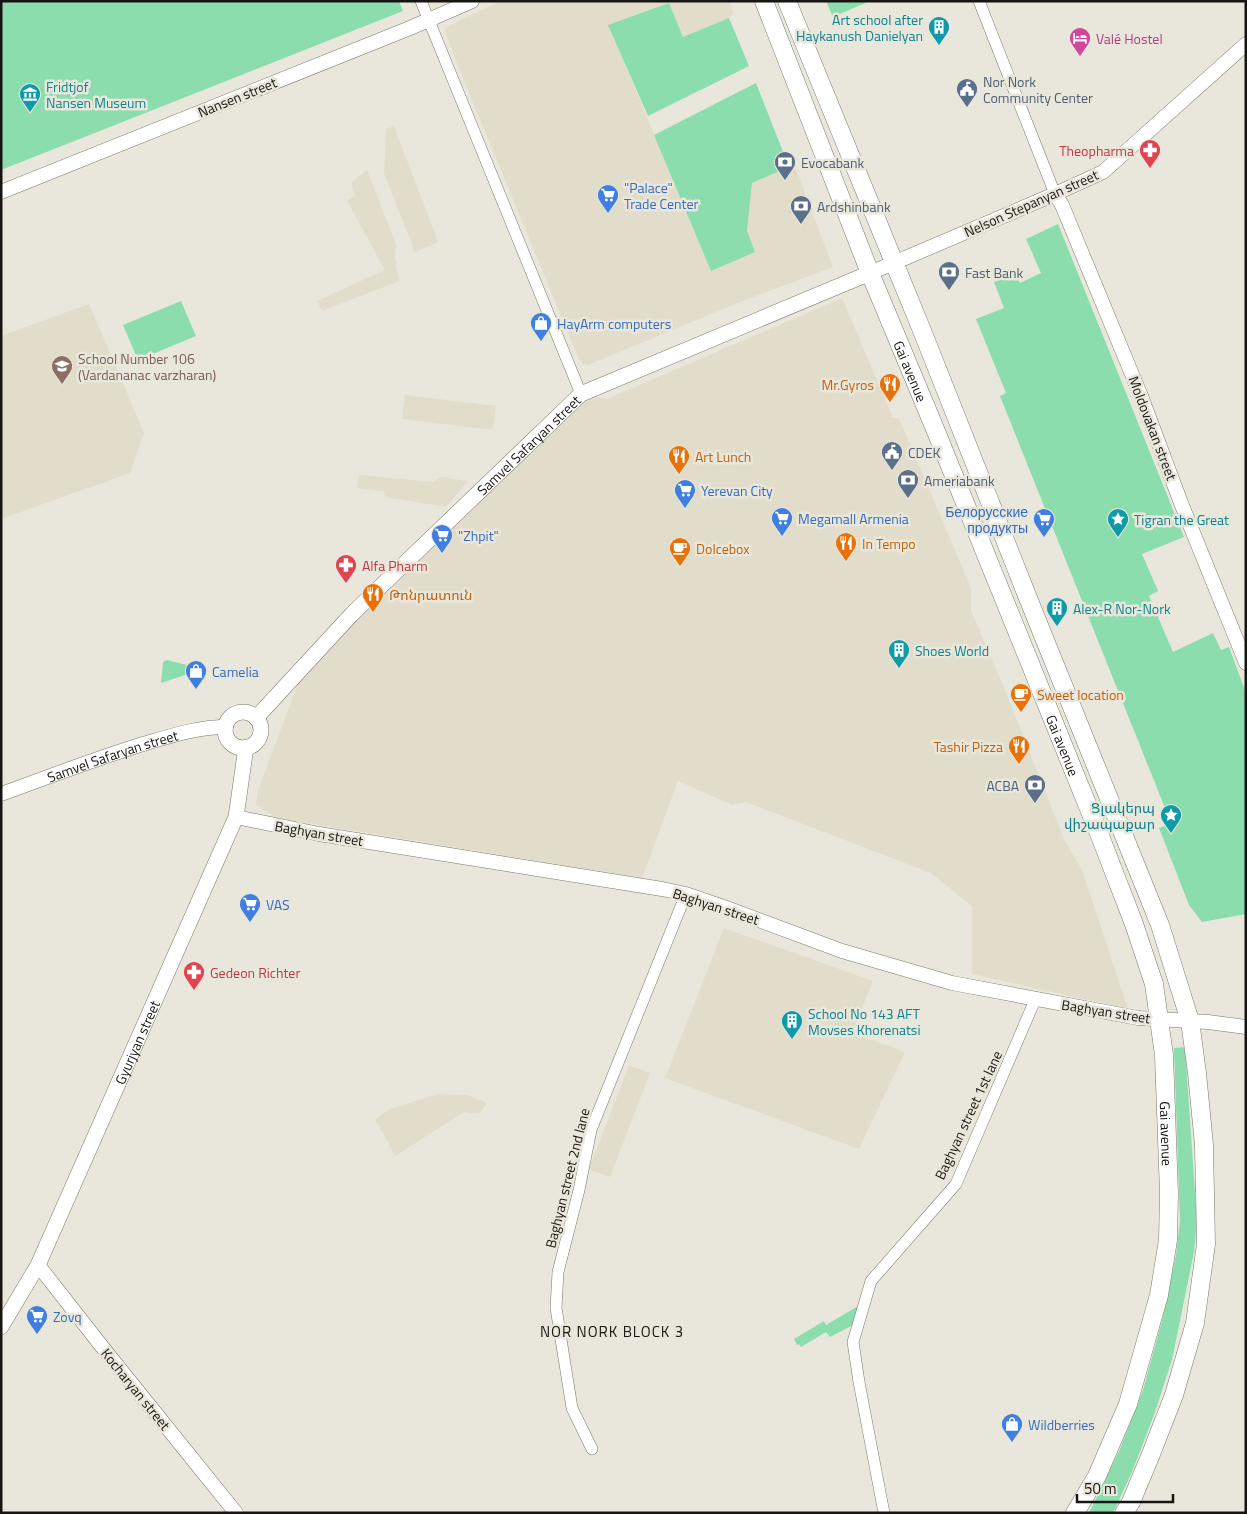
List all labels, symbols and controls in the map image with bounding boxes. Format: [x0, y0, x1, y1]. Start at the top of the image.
place label: Art school after Haykanush Danielyan [796, 9, 923, 46]
building icon: Art school after Haykanush Danielyan [927, 15, 951, 46]
hotel icon: Valé Hostel [1068, 26, 1092, 57]
place label: Valé Hostel [1096, 28, 1163, 49]
place label: Nor Nork Community Center [983, 71, 1093, 108]
street label: Nansen street [194, 72, 280, 122]
place label: Fridtjof Nansen Museum [46, 76, 146, 113]
public building icon: Nor Nork Community Center [955, 77, 979, 108]
museum icon: Fridtjof Nansen Museum [18, 82, 42, 113]
pharmacy icon: Theopharma [1138, 138, 1162, 169]
place label: Theopharma [1059, 140, 1134, 161]
bank icon: Evocabank [773, 150, 797, 181]
place label: Evocabank [801, 152, 865, 173]
street label: Nelson Stepanyan street [961, 164, 1102, 242]
place label: "Palace" Trade Center [624, 177, 699, 214]
supermarket icon: "Palace" Trade Center [596, 183, 620, 214]
bank icon: Ardshinbank [789, 194, 813, 225]
place label: Ardshinbank [817, 196, 891, 217]
bank icon: Fast Bank [937, 260, 961, 291]
place label: Fast Bank [965, 262, 1024, 283]
shop icon: HayArm computers [529, 311, 553, 342]
place label: HayArm computers [557, 313, 671, 334]
street label: Gai avenue [889, 337, 933, 405]
place label: School Number 106 (Vardananac varzharan) [78, 348, 216, 385]
school or university icon: School Number 106 (Vardananac varzharan) [50, 354, 74, 385]
restaurant icon: Mr.Gyros [878, 372, 902, 403]
street label: Moldovakan street [1123, 373, 1183, 483]
place label: Mr.Gyros [821, 374, 874, 395]
street label: Samvel Safaryan street [472, 390, 585, 500]
public building icon: CDEK [880, 440, 904, 471]
place label: CDEK [908, 442, 940, 463]
restaurant icon: Art Lunch [667, 444, 691, 475]
place label: Art Lunch [695, 446, 751, 467]
bank icon: Ameriabank [896, 468, 920, 499]
place label: Ameriabank [924, 470, 995, 491]
supermarket icon: Yerevan City [673, 478, 697, 509]
place label: Yerevan City [701, 480, 773, 501]
place label: Белорусские продукты [945, 501, 1028, 538]
supermarket icon: Megamall Armenia [770, 506, 794, 537]
supermarket icon: Белорусские продукты [1032, 507, 1056, 538]
place icon: Tigran the Great [1106, 507, 1130, 538]
place label: Megamall Armenia [798, 508, 909, 529]
place label: Tigran the Great [1134, 509, 1229, 530]
supermarket icon: "Zhpit" [430, 523, 454, 554]
place label: "Zhpit" [458, 525, 499, 546]
restaurant icon: In Tempo [834, 531, 858, 562]
place label: In Tempo [862, 533, 916, 554]
cafe icon: Dolcebox [668, 536, 692, 567]
place label: Dolcebox [696, 538, 750, 559]
pharmacy icon: Alfa Pharm [334, 553, 358, 584]
place label: Alfa Pharm [362, 555, 428, 576]
restaurant icon: Թոնրատուն [361, 582, 385, 613]
place label: Թոնրատուն [389, 584, 472, 605]
building icon: Alex-R Nor-Nork [1045, 596, 1069, 627]
place label: Alex-R Nor-Nork [1073, 598, 1171, 619]
building icon: Shoes World [887, 638, 911, 669]
place label: Shoes World [915, 640, 989, 661]
shop icon: Camelia [184, 659, 208, 690]
place label: Camelia [212, 661, 259, 682]
cafe icon: Sweet location [1009, 682, 1033, 713]
place label: Sweet location [1037, 684, 1124, 705]
street label: Gai avenue [1041, 711, 1085, 779]
street label: Samvel Safaryan street [44, 724, 180, 787]
restaurant icon: Tashir Pizza [1007, 734, 1031, 765]
place label: Tashir Pizza [934, 736, 1003, 757]
bank icon: ACBA [1023, 773, 1047, 804]
place label: ACBA [986, 775, 1020, 796]
place label: Ցլակերպ վիշապաքար [1064, 797, 1155, 834]
place icon: Ցլակերպ վիշապաքար [1159, 803, 1183, 834]
street label: Baghyan street [273, 815, 365, 851]
street label: Baghyan street [670, 882, 762, 930]
supermarket icon: VAS [238, 892, 262, 923]
place label: VAS [266, 894, 290, 915]
pharmacy icon: Gedeon Richter [182, 960, 206, 991]
place label: Gedeon Richter [210, 962, 300, 983]
street label: Baghyan street [1060, 994, 1152, 1028]
street label: Gyurjyan street [109, 996, 164, 1087]
place label: School No 143 AFT Movses Khorenatsi [808, 1003, 920, 1040]
building icon: School No 143 AFT Movses Khorenatsi [780, 1009, 804, 1040]
street label: Baghyan street 1st lane [929, 1047, 1007, 1183]
street label: Gai avenue [1155, 1101, 1178, 1166]
street label: Baghyan street 2nd lane [539, 1106, 595, 1250]
supermarket icon: Zovq [25, 1304, 49, 1335]
place label: Zovq [53, 1306, 82, 1327]
district label: NOR NORK BLOCK 3 [540, 1320, 684, 1343]
street label: Kocharyan street [96, 1344, 176, 1435]
shop icon: Wildberries [1000, 1412, 1024, 1443]
place label: Wildberries [1028, 1414, 1095, 1435]
scale bar [1077, 1472, 1173, 1504]
text: 50 m [1084, 1477, 1117, 1500]

